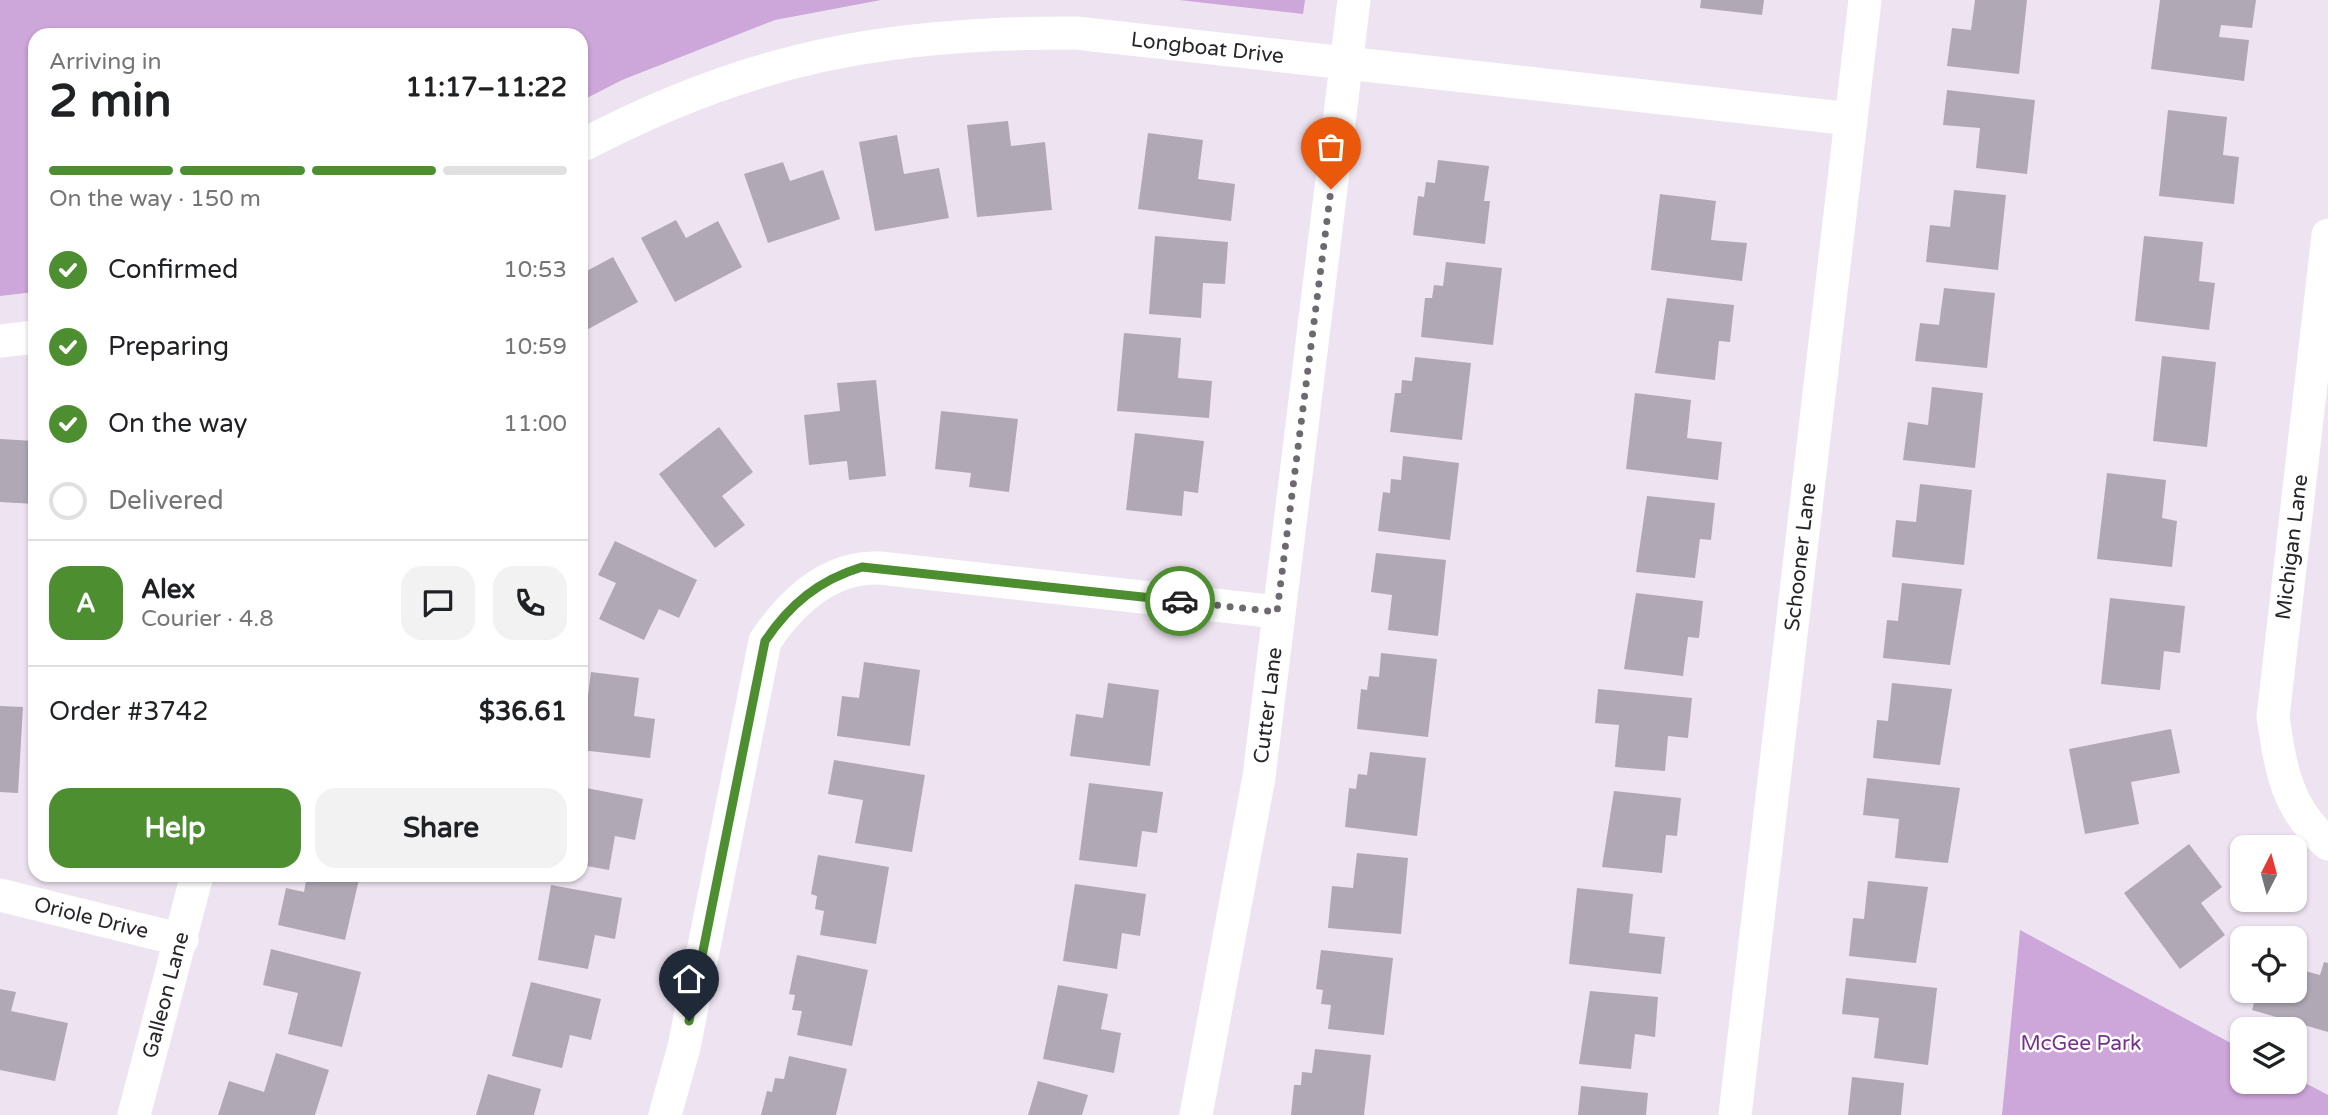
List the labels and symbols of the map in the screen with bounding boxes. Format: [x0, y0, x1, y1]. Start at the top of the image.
street label: Longboat Drive [1130, 27, 1285, 69]
pin [1301, 117, 1361, 189]
street label: Michigan Lane [2271, 473, 2313, 621]
street label: Schooner Lane [1779, 481, 1821, 632]
courier [1145, 566, 1215, 636]
street label: Cutter Lane [1248, 646, 1287, 765]
north arrow [2230, 835, 2306, 912]
street label: Oriole Drive [31, 891, 151, 944]
street label: Galleon Lane [137, 929, 194, 1061]
pin [659, 949, 719, 1021]
park label: McGee Park [2021, 1031, 2141, 1056]

